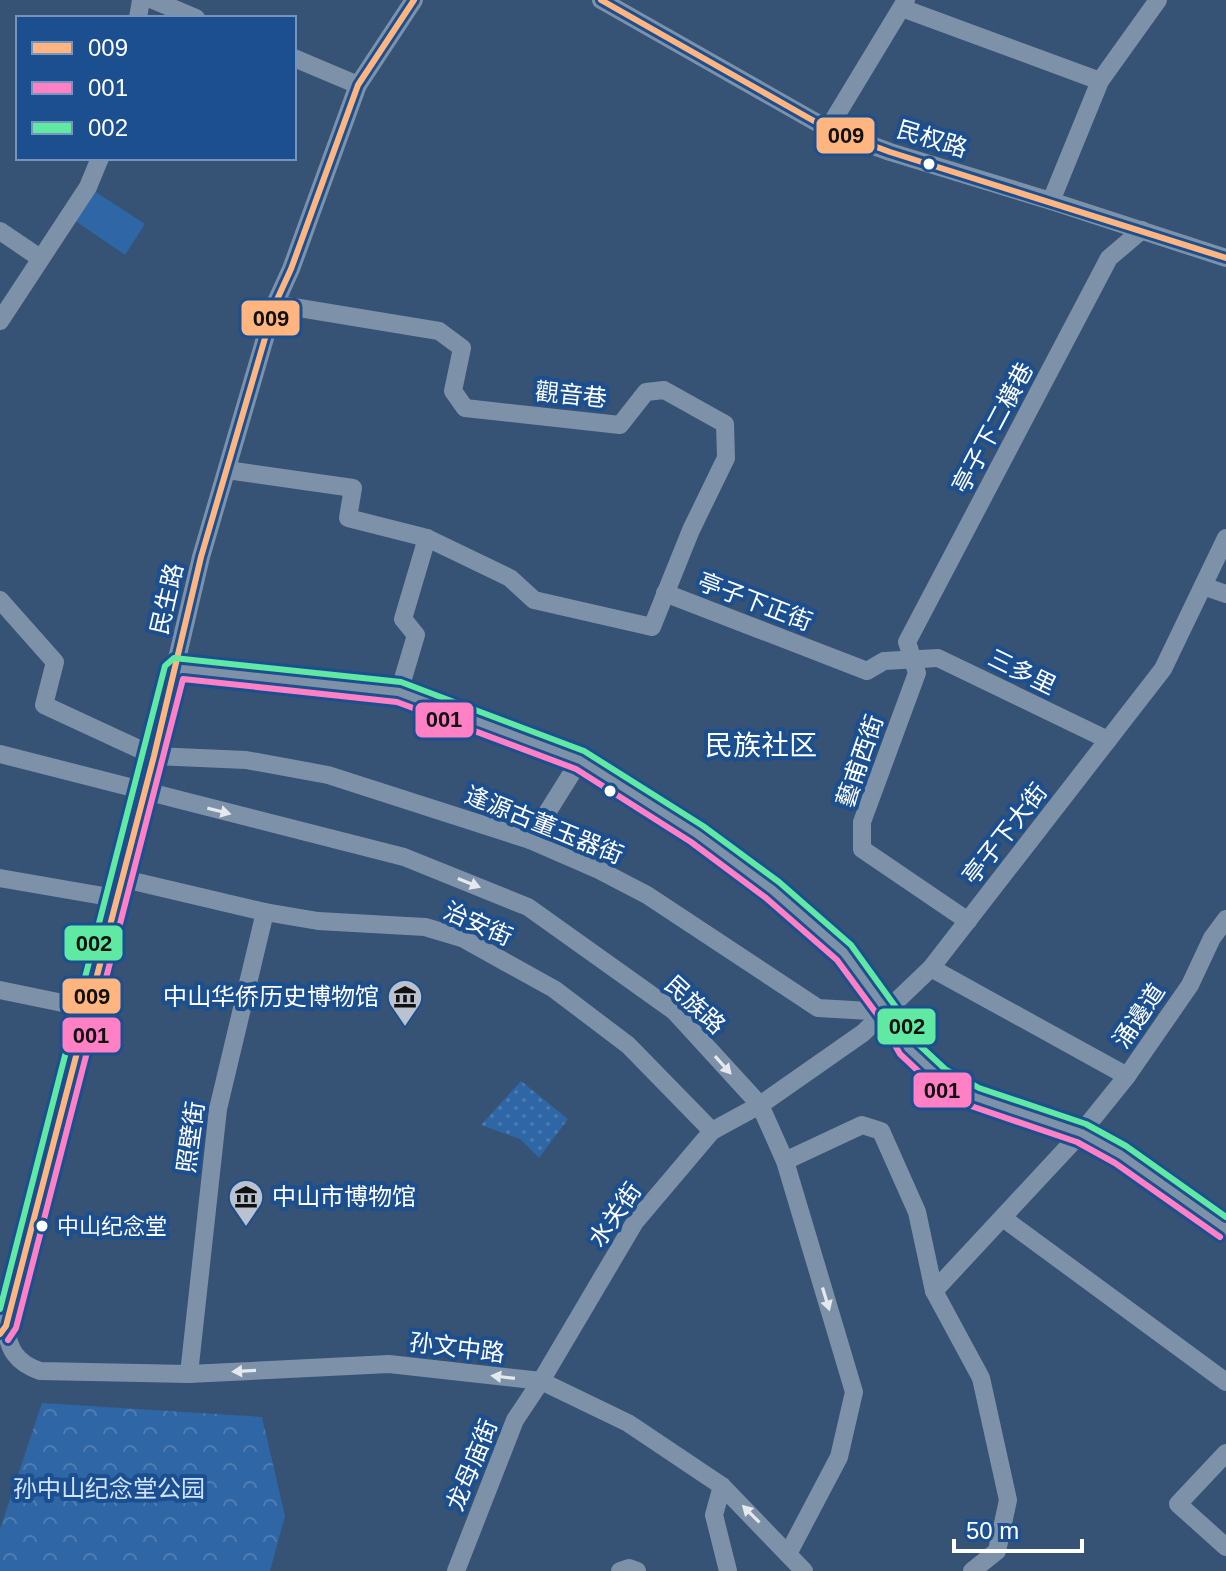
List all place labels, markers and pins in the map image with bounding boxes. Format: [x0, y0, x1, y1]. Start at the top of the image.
unlabelled marker [921, 156, 937, 172]
unlabelled marker [602, 783, 618, 799]
museum icon: 中山华侨历史博物馆 [386, 978, 424, 1028]
place label: 中山华侨历史博物馆 [163, 983, 379, 1010]
museum icon: 中山市博物馆 [227, 1178, 265, 1228]
place label: 中山市博物馆 [272, 1183, 416, 1210]
place label: 中山纪念堂 [57, 1214, 167, 1239]
marker: 中山纪念堂 [34, 1218, 50, 1234]

